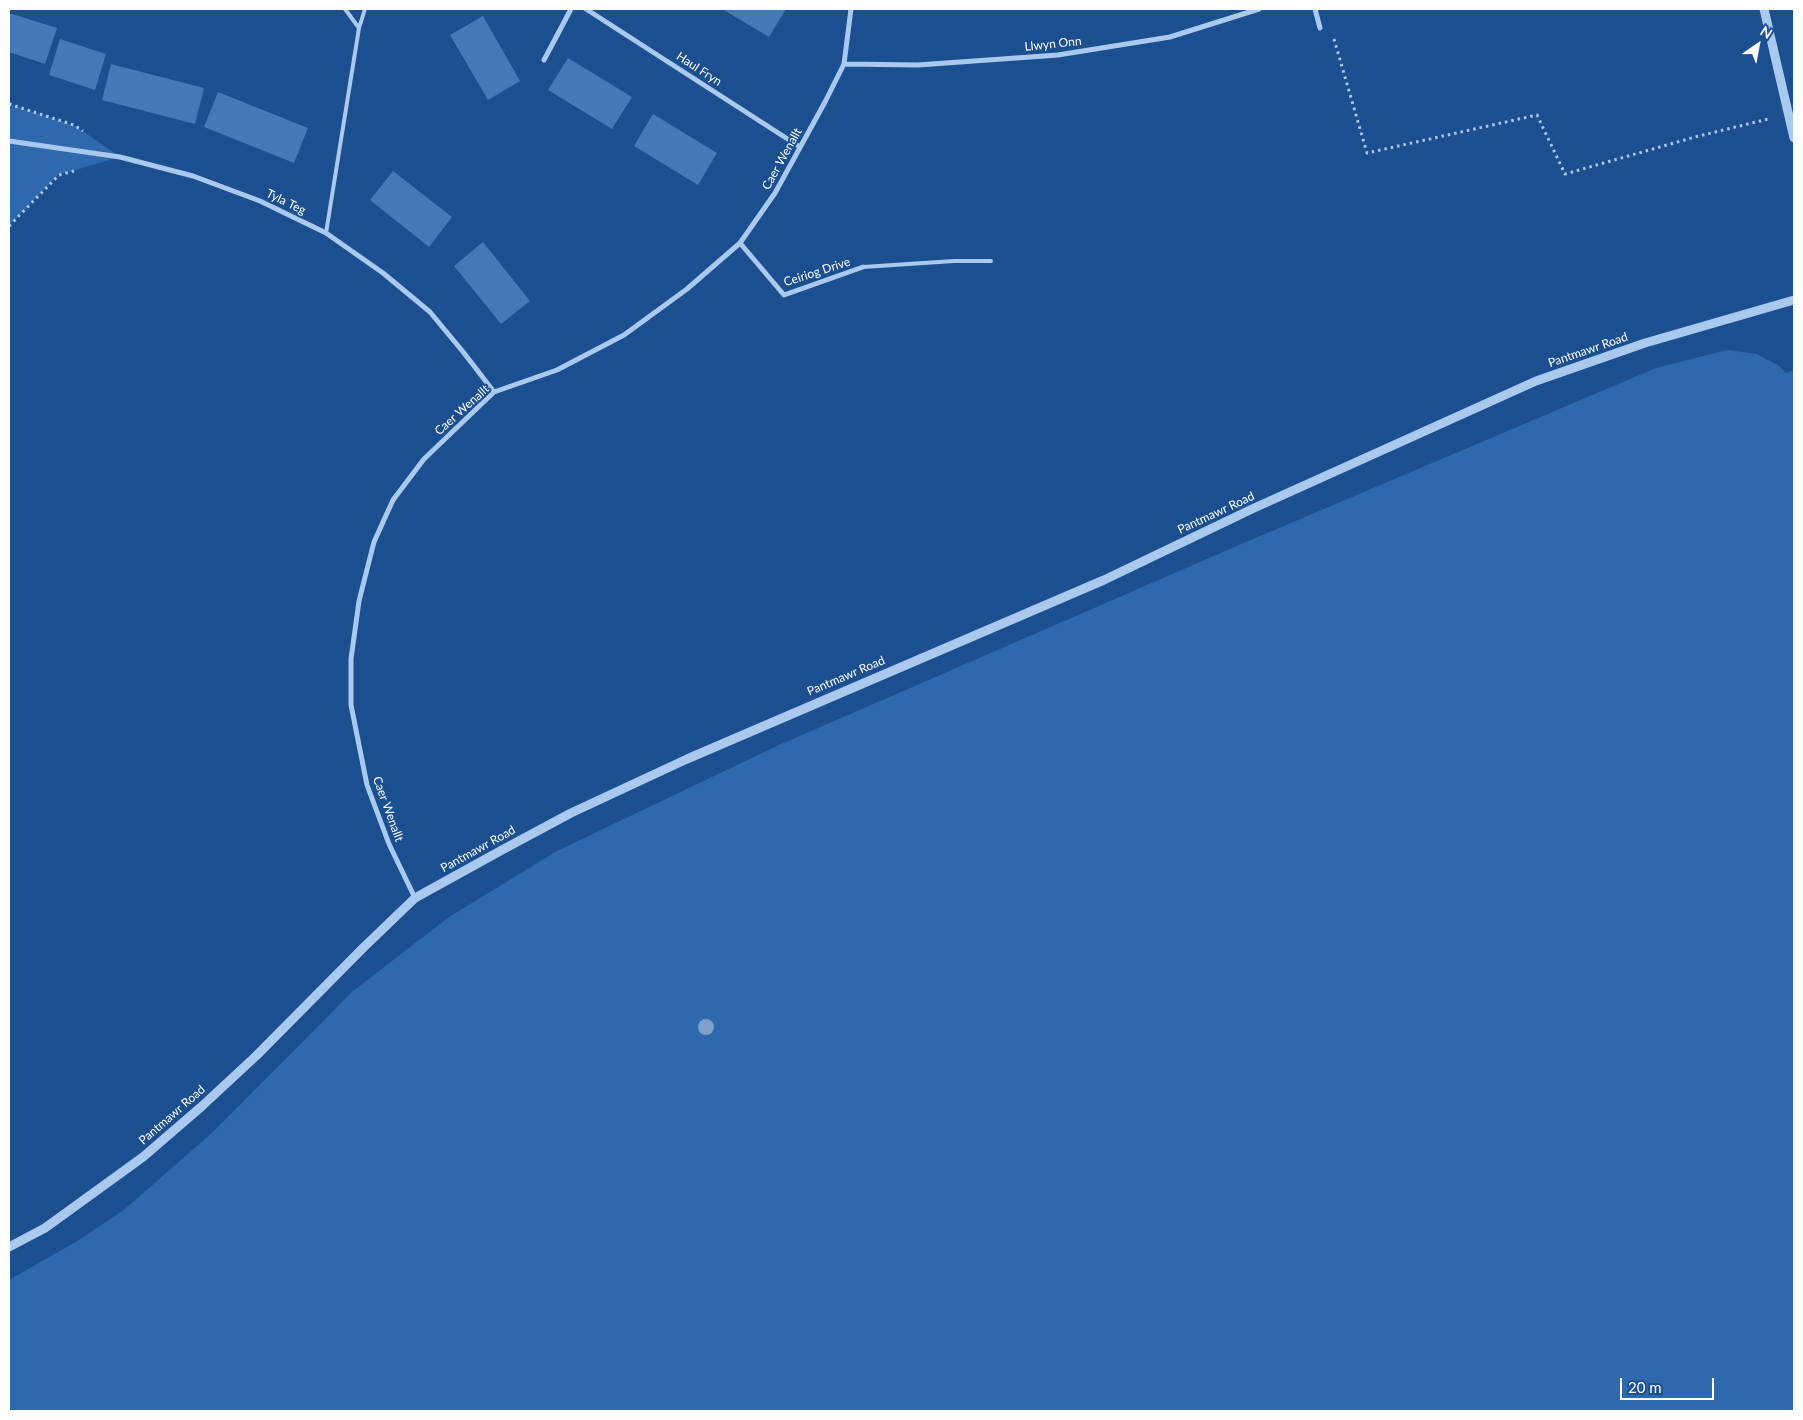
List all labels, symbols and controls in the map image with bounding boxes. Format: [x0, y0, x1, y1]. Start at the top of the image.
north arrow [1733, 20, 1783, 70]
text: N [1757, 22, 1776, 42]
street label: Llwyn Onn [1024, 34, 1082, 54]
street label: Haul Fryn [674, 49, 724, 89]
street label: Caer Wenallt [759, 126, 805, 192]
street label: Tyla Teg [264, 186, 308, 218]
street label: Ceiriog Drive [782, 254, 852, 290]
street label: Pantmawr Road [1546, 330, 1630, 370]
street label: Caer Wenallt [432, 382, 492, 438]
street label: Pantmawr Road [1175, 489, 1257, 537]
street label: Pantmawr Road [805, 653, 887, 699]
street label: Caer Wenallt [370, 774, 406, 844]
street label: Pantmawr Road [438, 823, 518, 875]
street label: Pantmawr Road [136, 1082, 208, 1148]
scale bar [1623, 1368, 1717, 1400]
text: 20 m [1628, 1378, 1662, 1396]

